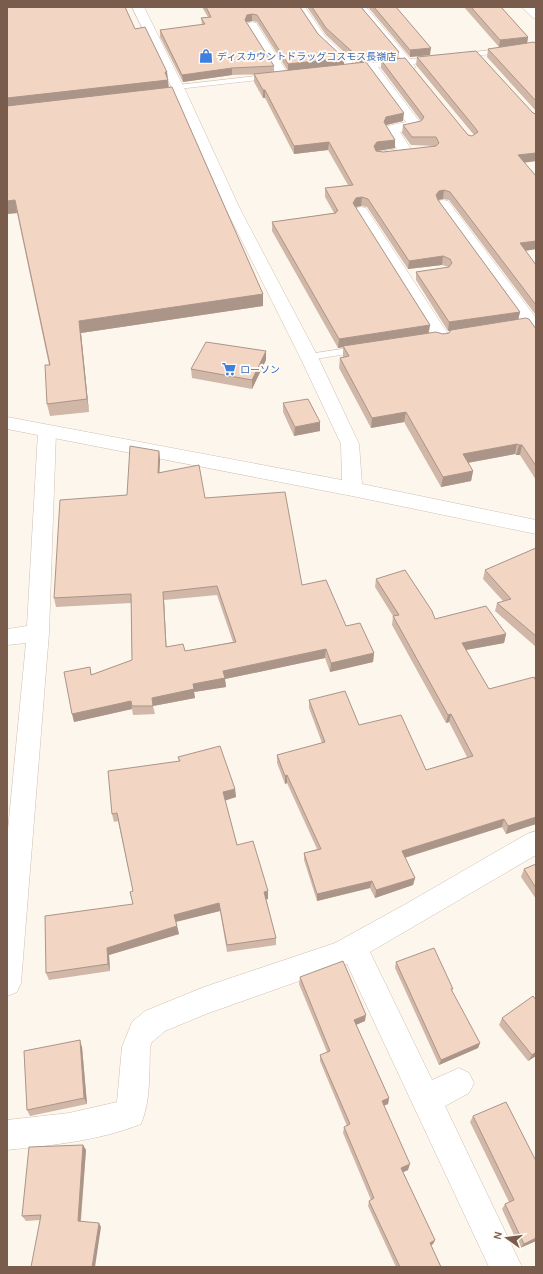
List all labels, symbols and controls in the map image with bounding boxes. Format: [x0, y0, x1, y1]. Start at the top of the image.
shop icon: ディスカウントドラッグコスモス長嶺店 [198, 48, 214, 64]
place label: ディスカウントドラッグコスモス長嶺店 [217, 51, 396, 63]
supermarket icon: ローソン [221, 361, 237, 377]
place label: ローソン [240, 364, 280, 376]
north arrow [487, 1218, 527, 1258]
text: N [491, 1230, 505, 1241]

